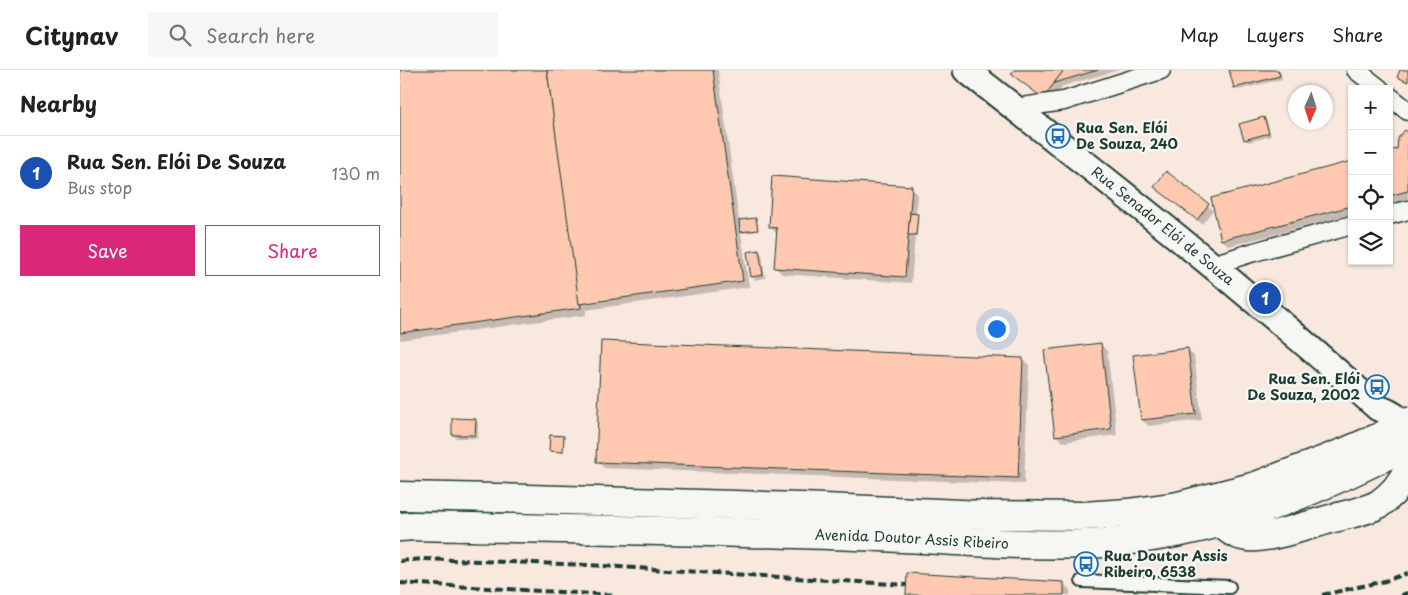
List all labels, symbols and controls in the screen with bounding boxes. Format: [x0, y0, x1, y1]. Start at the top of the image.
search box [148, 12, 498, 57]
text: Citynav [25, 17, 118, 53]
icon: search [166, 21, 194, 49]
text: Search here [206, 21, 315, 49]
text: Map [1180, 21, 1219, 48]
text: Layers [1247, 21, 1304, 48]
text: Share [1332, 21, 1383, 48]
north arrow [1288, 85, 1333, 130]
map controls [1348, 85, 1393, 265]
button: + [1348, 85, 1393, 130]
text: Nearby [20, 87, 97, 119]
place label: Rua Sen. Elói De Souza, 240 [1076, 117, 1178, 154]
bus stop icon: Rua Sen. Elói De Souza, 240 [1045, 123, 1071, 149]
button: − [1348, 130, 1393, 175]
text: Rua Sen. Elói De Souza [67, 147, 286, 175]
text: 1 [32, 161, 40, 185]
text: 130 m [332, 161, 380, 185]
street label: Rua Senador Elói de Souza [1087, 161, 1239, 290]
text: Bus stop [67, 175, 132, 199]
button: locate [1348, 175, 1393, 220]
button: layers [1348, 220, 1393, 265]
button: Save [20, 225, 195, 276]
button: Share [205, 225, 380, 276]
pin: 1 [1249, 279, 1281, 317]
your location [984, 316, 1010, 342]
place label: Rua Sen. Elói De Souza, 2002 [1247, 368, 1360, 405]
bus stop icon: Rua Sen. Elói De Souza, 2002 [1364, 374, 1390, 400]
street label: Avenida Doutor Assis Ribeiro [814, 524, 1009, 554]
place label: Rua Doutor Assis Ribeiro, 6538 [1104, 545, 1228, 582]
bus stop icon: Rua Doutor Assis Ribeiro, 6538 [1073, 551, 1099, 577]

